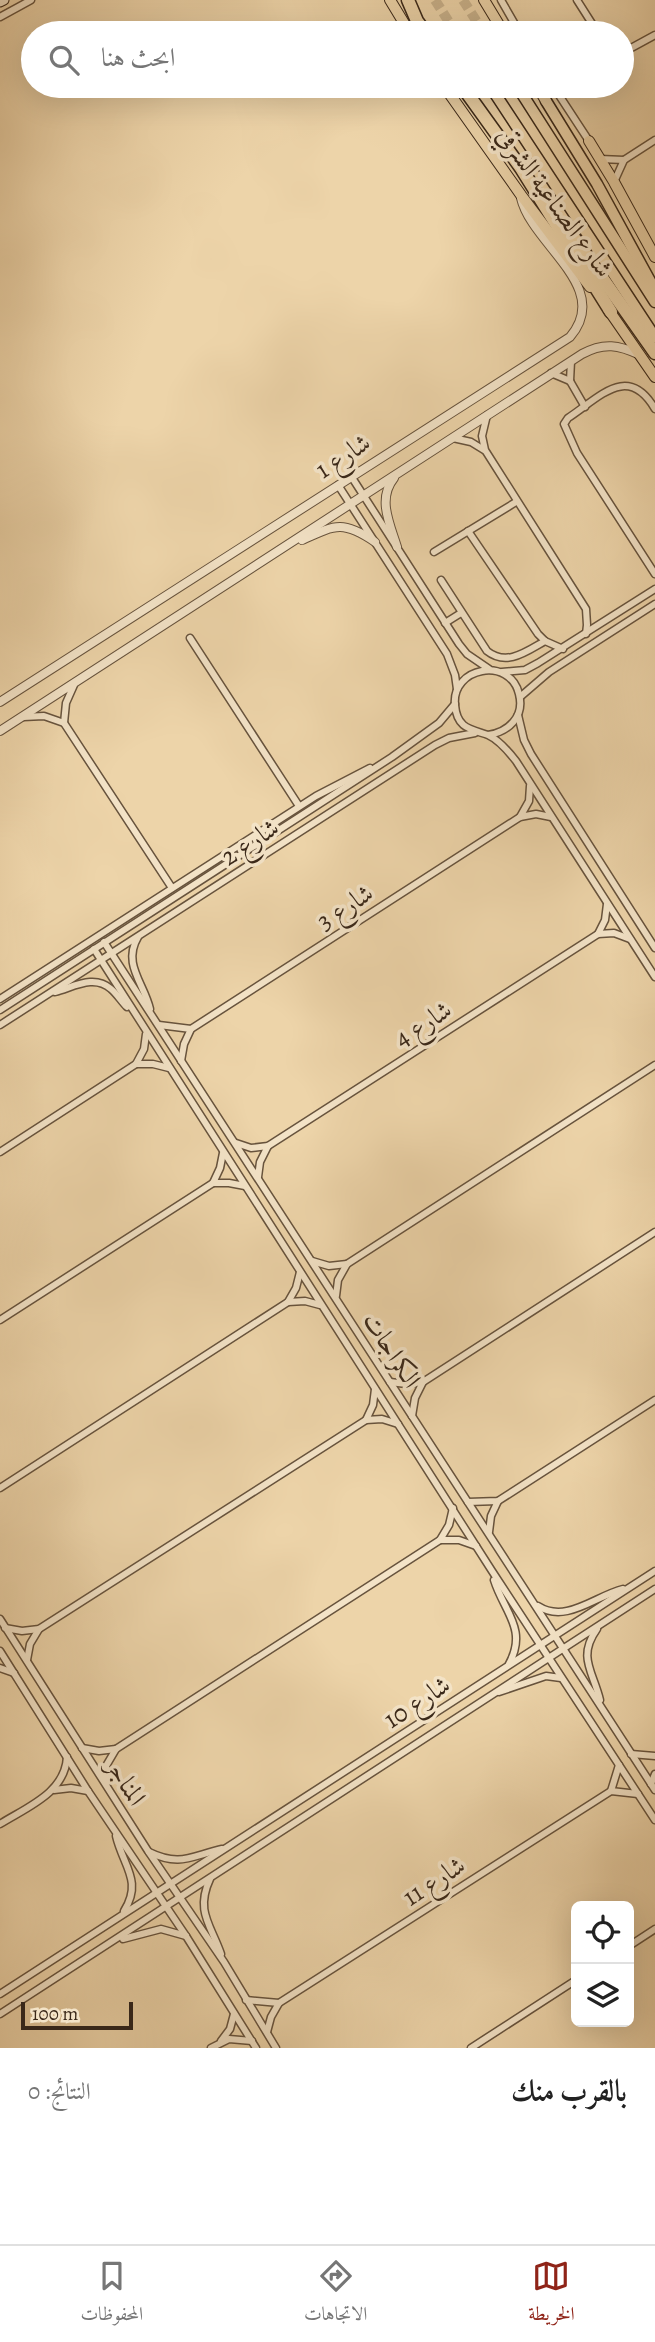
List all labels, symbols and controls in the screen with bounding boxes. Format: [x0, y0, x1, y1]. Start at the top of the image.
search box [21, 21, 634, 98]
text: ابحث هنا [101, 40, 176, 75]
icon: search [45, 41, 83, 79]
street label: شارع الصناعية الشرقي [485, 120, 622, 287]
street label: شارع 1 [309, 425, 380, 490]
street label: شارع 2 [214, 810, 288, 877]
street label: شارع 3 [310, 876, 382, 942]
street label: شارع 4 [387, 992, 461, 1059]
street label: الكراجات [355, 1305, 429, 1395]
street label: شارع 10 [377, 1667, 459, 1740]
street label: المناجر [96, 1749, 154, 1812]
street label: شارع 11 [396, 1848, 474, 1918]
map controls [571, 1901, 634, 2027]
button: locate [571, 1901, 634, 1964]
button: layers [571, 1964, 634, 2027]
scale bar [21, 1999, 133, 2031]
text: 100 m [32, 2001, 78, 2027]
text: بالقرب منك [511, 2071, 627, 2111]
text: النتائج: 0 [28, 2076, 91, 2107]
tab: المحفوظات [80, 2257, 143, 2332]
tab: الاتجاهات [304, 2257, 367, 2332]
tab: الخريطة [528, 2257, 575, 2332]

